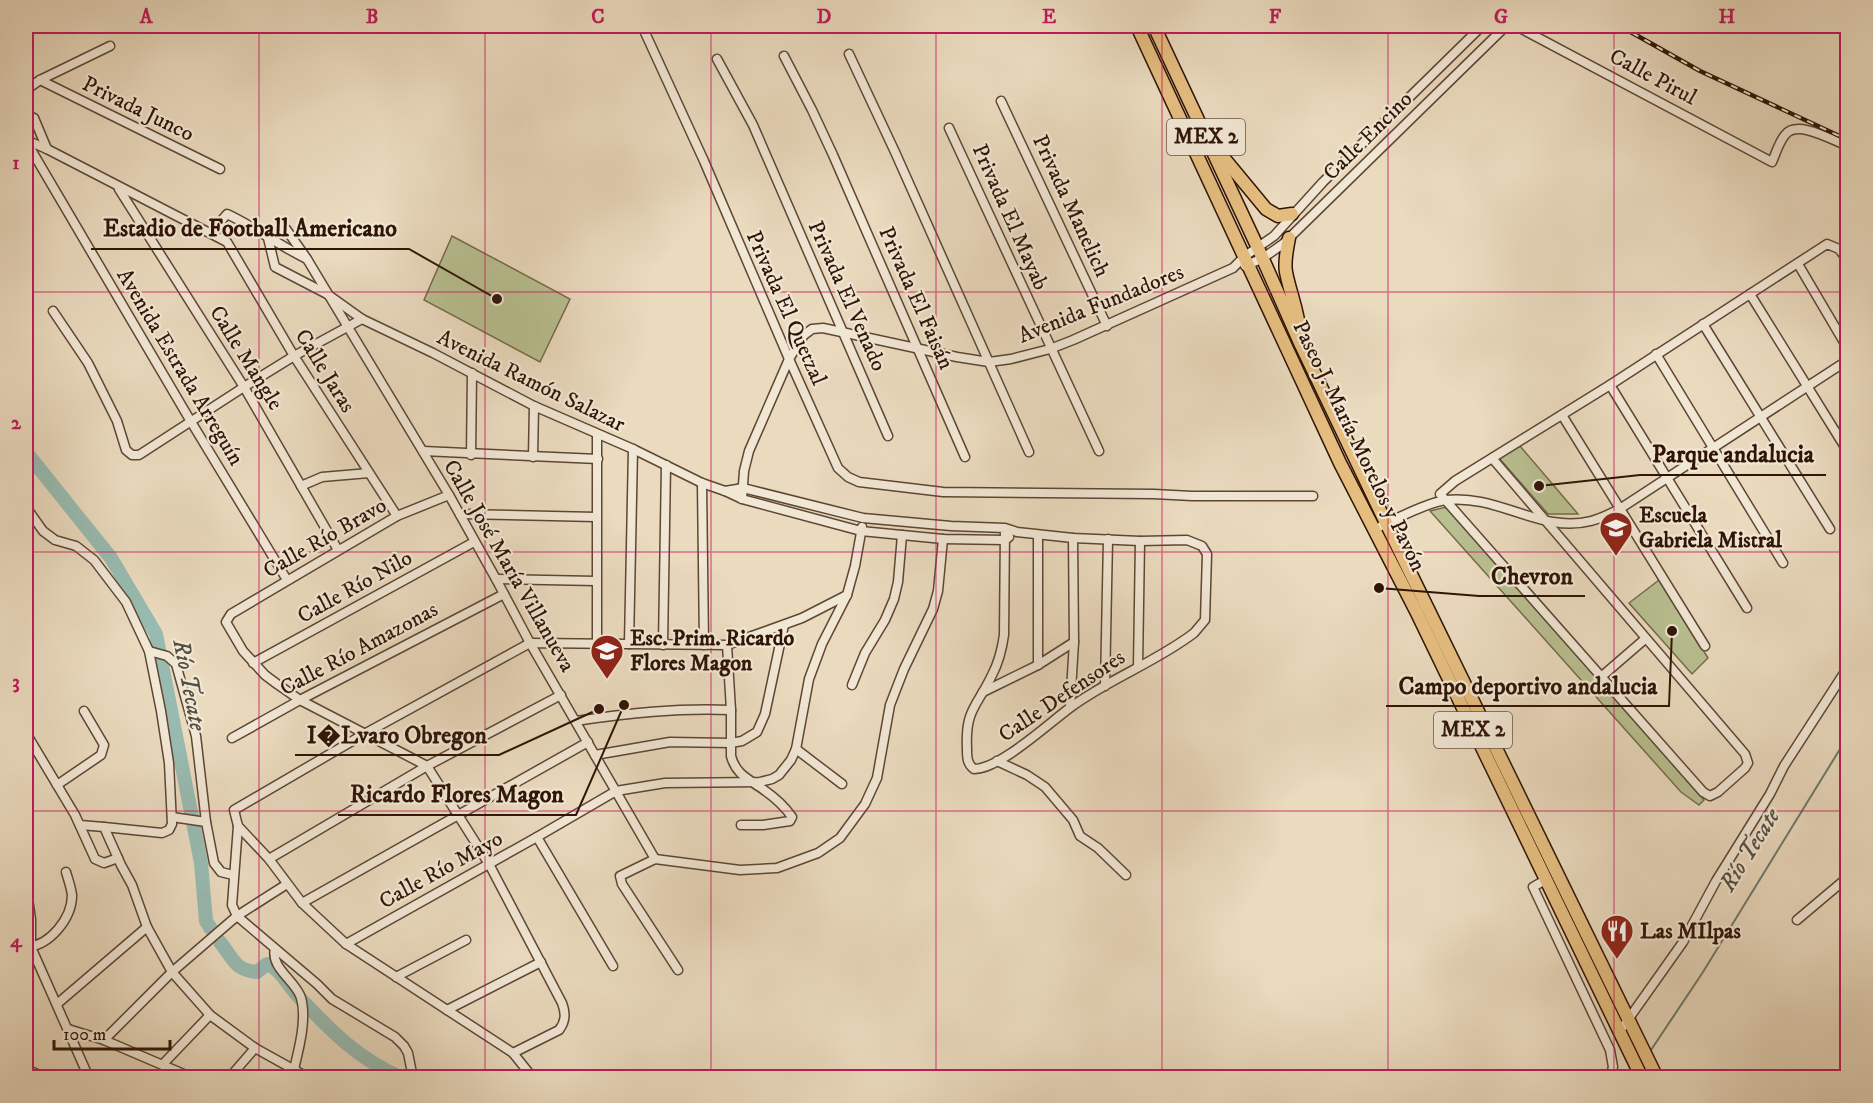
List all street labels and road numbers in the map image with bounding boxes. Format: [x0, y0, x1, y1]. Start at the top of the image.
street label: Calle Pirul [1605, 43, 1702, 111]
street label: Privada Junco [78, 70, 198, 148]
street label: Calle Encino [1318, 86, 1418, 186]
road number: MEX 2 [1167, 119, 1245, 155]
street label: Privada Manelich [1026, 131, 1116, 282]
street label: Privada El Mayab [966, 140, 1054, 294]
street label: Privada El Venado [802, 217, 892, 375]
street label: Privada El Faisán [872, 222, 960, 374]
street label: Privada El Quetzal [740, 227, 832, 390]
street label: Avenida Fundadores [1014, 259, 1188, 349]
street label: Avenida Estrada Arreguín [110, 264, 250, 471]
street label: Calle Mangle [203, 301, 289, 415]
street label: Paseo J. María Morelos y Pavón [1286, 316, 1432, 576]
street label: Calle Jaras [289, 324, 361, 418]
street label: Avenida Ramón Salazar [433, 324, 630, 439]
street label: Calle José María Villanueva [437, 455, 581, 678]
street label: Calle Río Bravo [258, 492, 392, 584]
street label: Calle Río Nilo [293, 544, 417, 630]
street label: Calle Río Amazonas [275, 596, 443, 702]
street label: Calle Defensores [994, 644, 1130, 748]
road number: MEX 2 [1434, 712, 1512, 748]
street label: Calle Río Mayo [375, 825, 507, 915]

